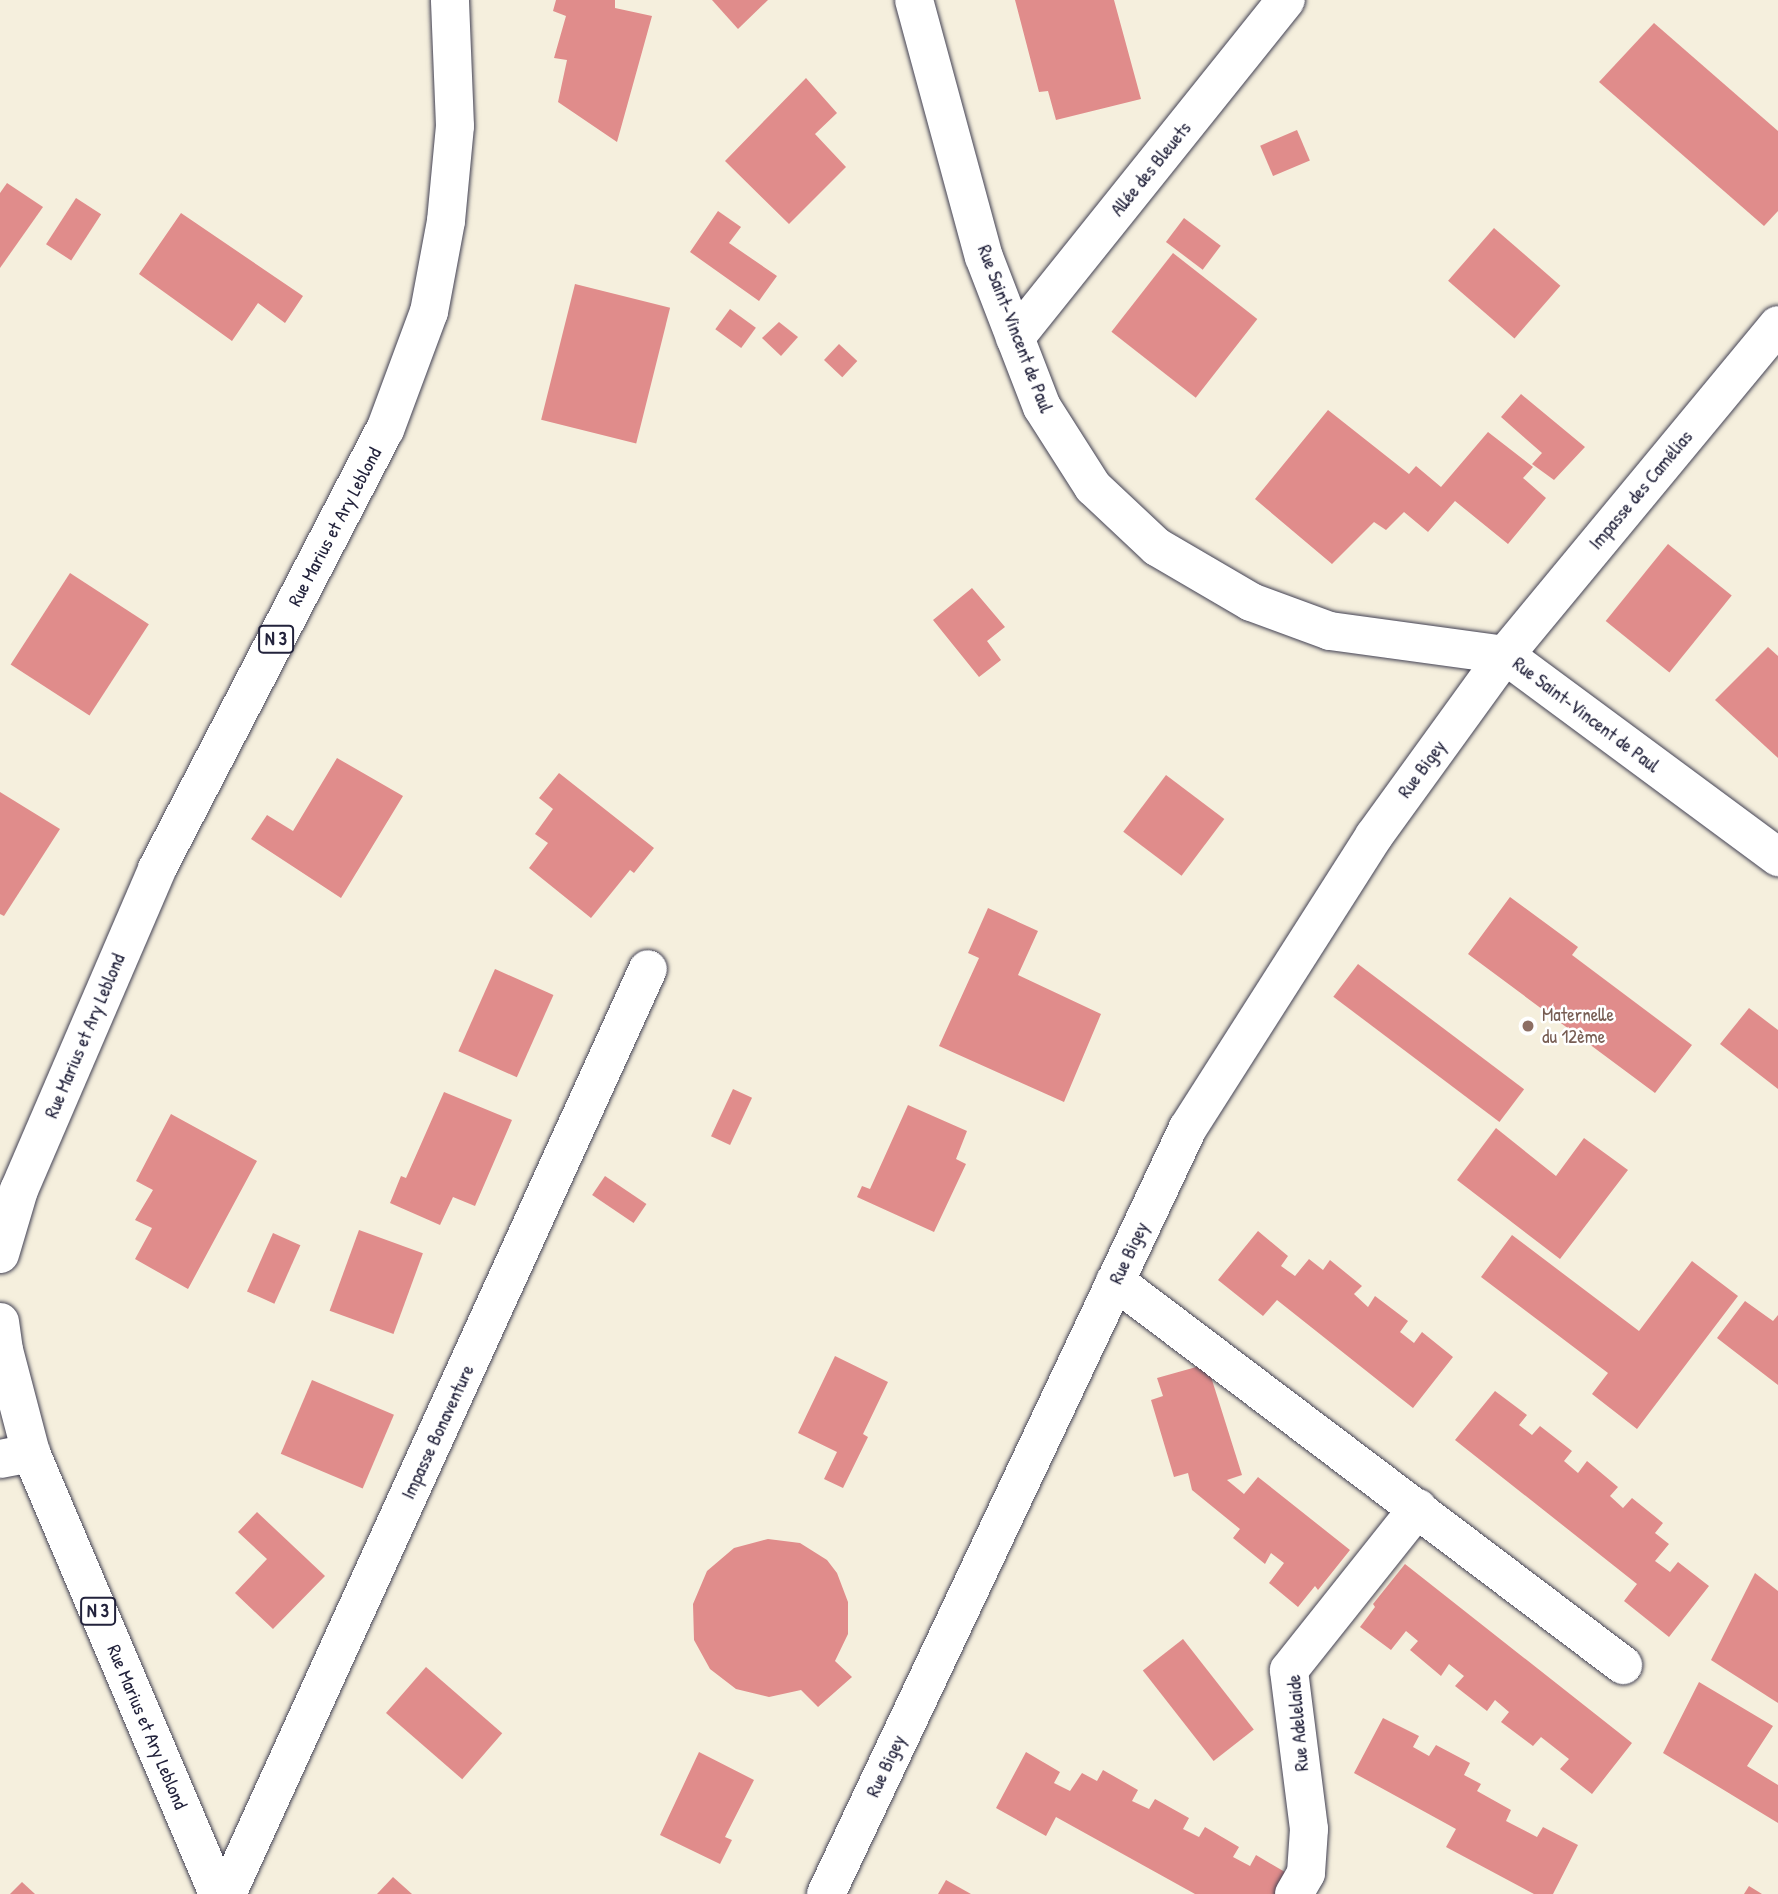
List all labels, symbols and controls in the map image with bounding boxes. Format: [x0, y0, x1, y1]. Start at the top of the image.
street label: Allée des Bleuets [1106, 117, 1196, 221]
street label: Rue Saint-Vincent de Paul [972, 242, 1058, 416]
street label: Impasse des Camélias [1585, 426, 1697, 554]
street label: Rue Marius et Ary Leblond [284, 444, 386, 610]
road number: N 3 [257, 624, 295, 654]
street label: Rue Saint-Vincent de Paul [1508, 652, 1664, 778]
street label: Rue Bigey [1393, 736, 1451, 802]
street label: Rue Marius et Ary Leblond [40, 950, 130, 1122]
place label: Maternelle du 12ème [1542, 1004, 1614, 1048]
marker: Maternelle du 12ème [1520, 1018, 1536, 1034]
street label: Rue Bigey [1105, 1218, 1153, 1288]
street label: Impasse Bonaventure [397, 1361, 479, 1503]
road number: N 3 [79, 1596, 117, 1626]
street label: Rue Marius et Ary Leblond [102, 1641, 192, 1813]
street label: Rue Adelelaide [1282, 1674, 1314, 1772]
street label: Rue Bigey [862, 1731, 910, 1801]

